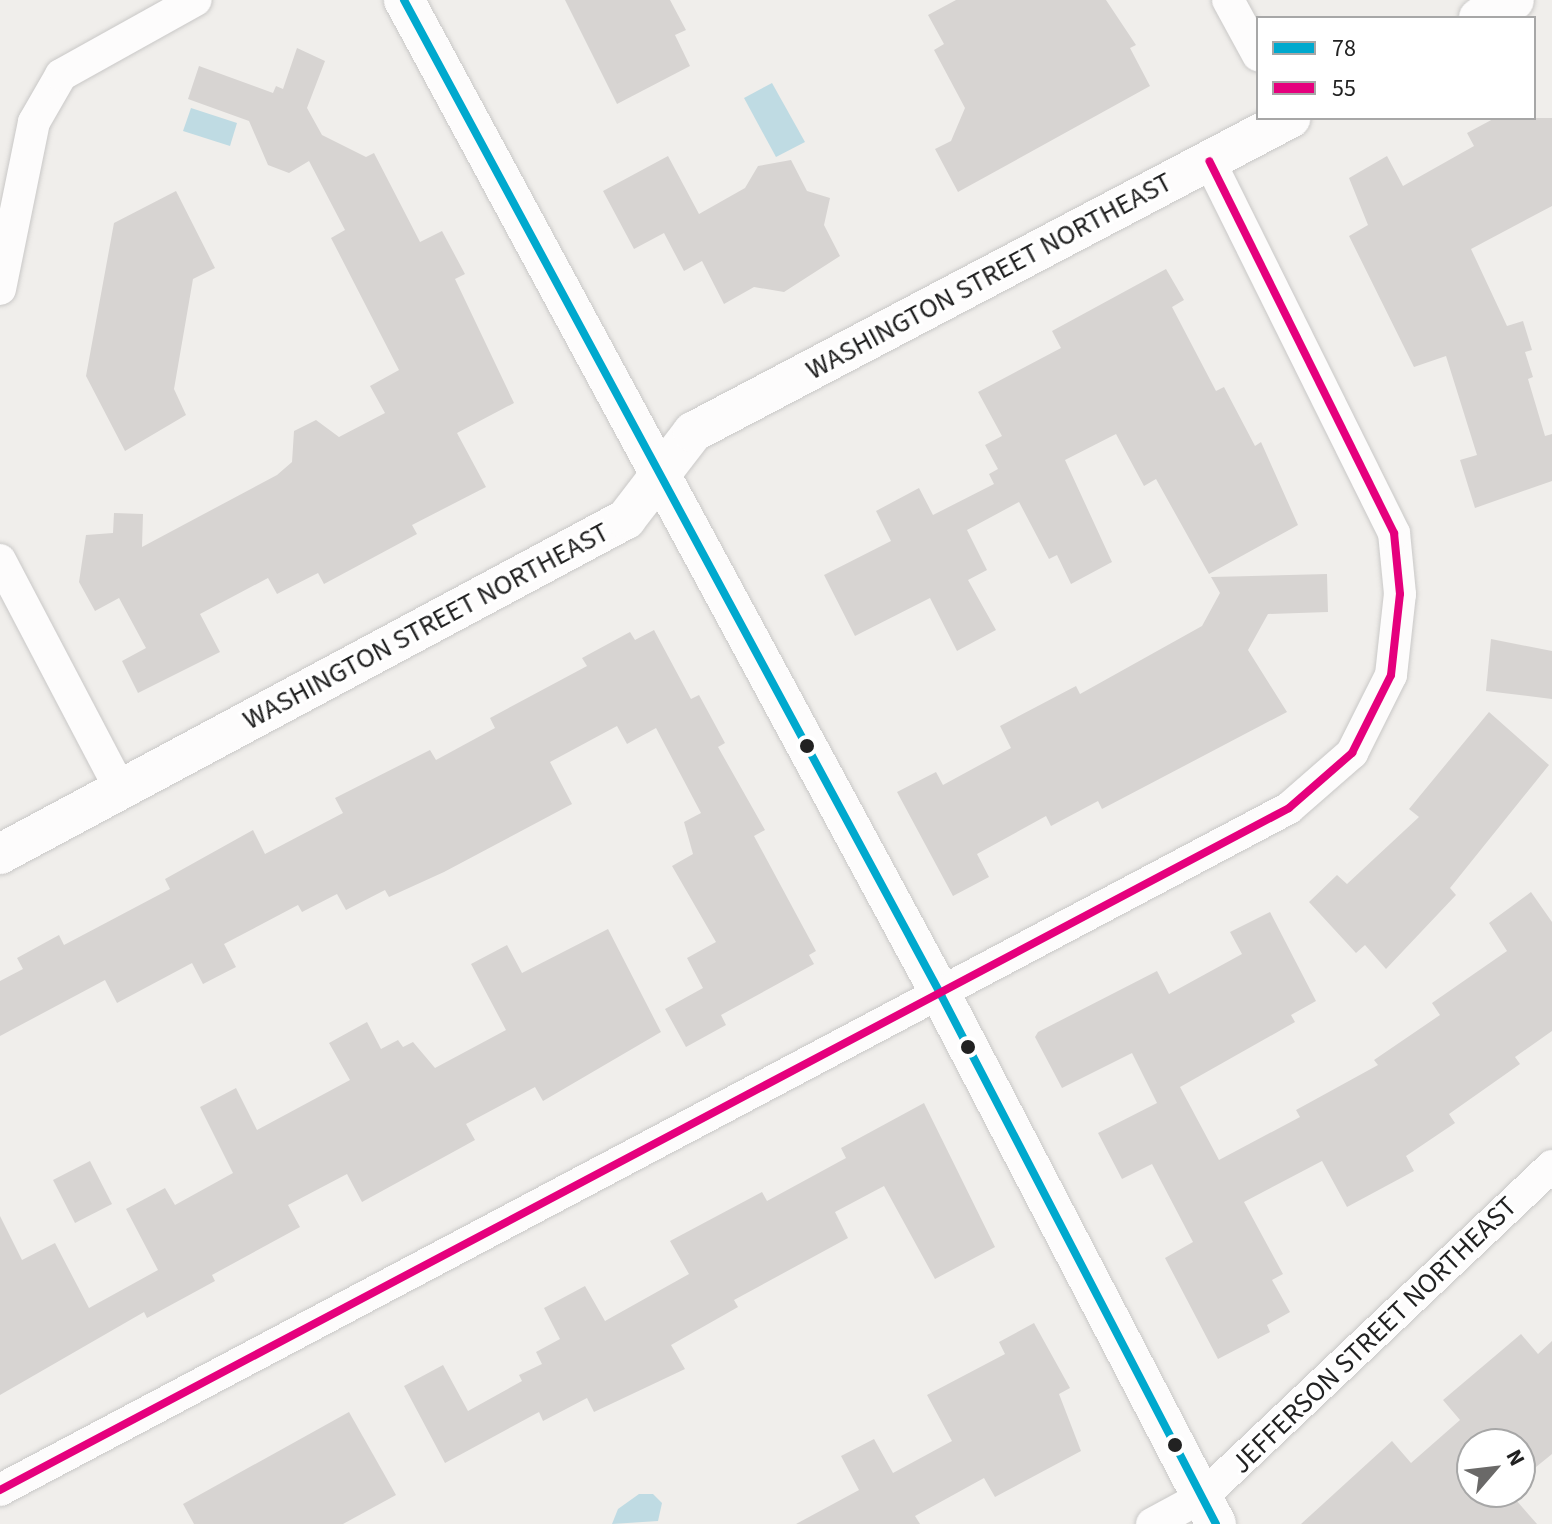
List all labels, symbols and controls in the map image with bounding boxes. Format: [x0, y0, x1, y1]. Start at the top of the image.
legend [1256, 16, 1536, 120]
text: 78 [1332, 31, 1356, 66]
text: 55 [1332, 71, 1356, 106]
street label: WASHINGTON STREET NORTHEAST [800, 165, 1178, 387]
street label: WASHINGTON STREET NORTHEAST [237, 515, 615, 737]
unlabelled marker [799, 738, 815, 754]
unlabelled marker [960, 1039, 976, 1055]
street label: JEFFERSON STREET NORTHEAST [1224, 1190, 1524, 1480]
north arrow [1456, 1428, 1536, 1508]
unlabelled marker [1167, 1437, 1183, 1453]

